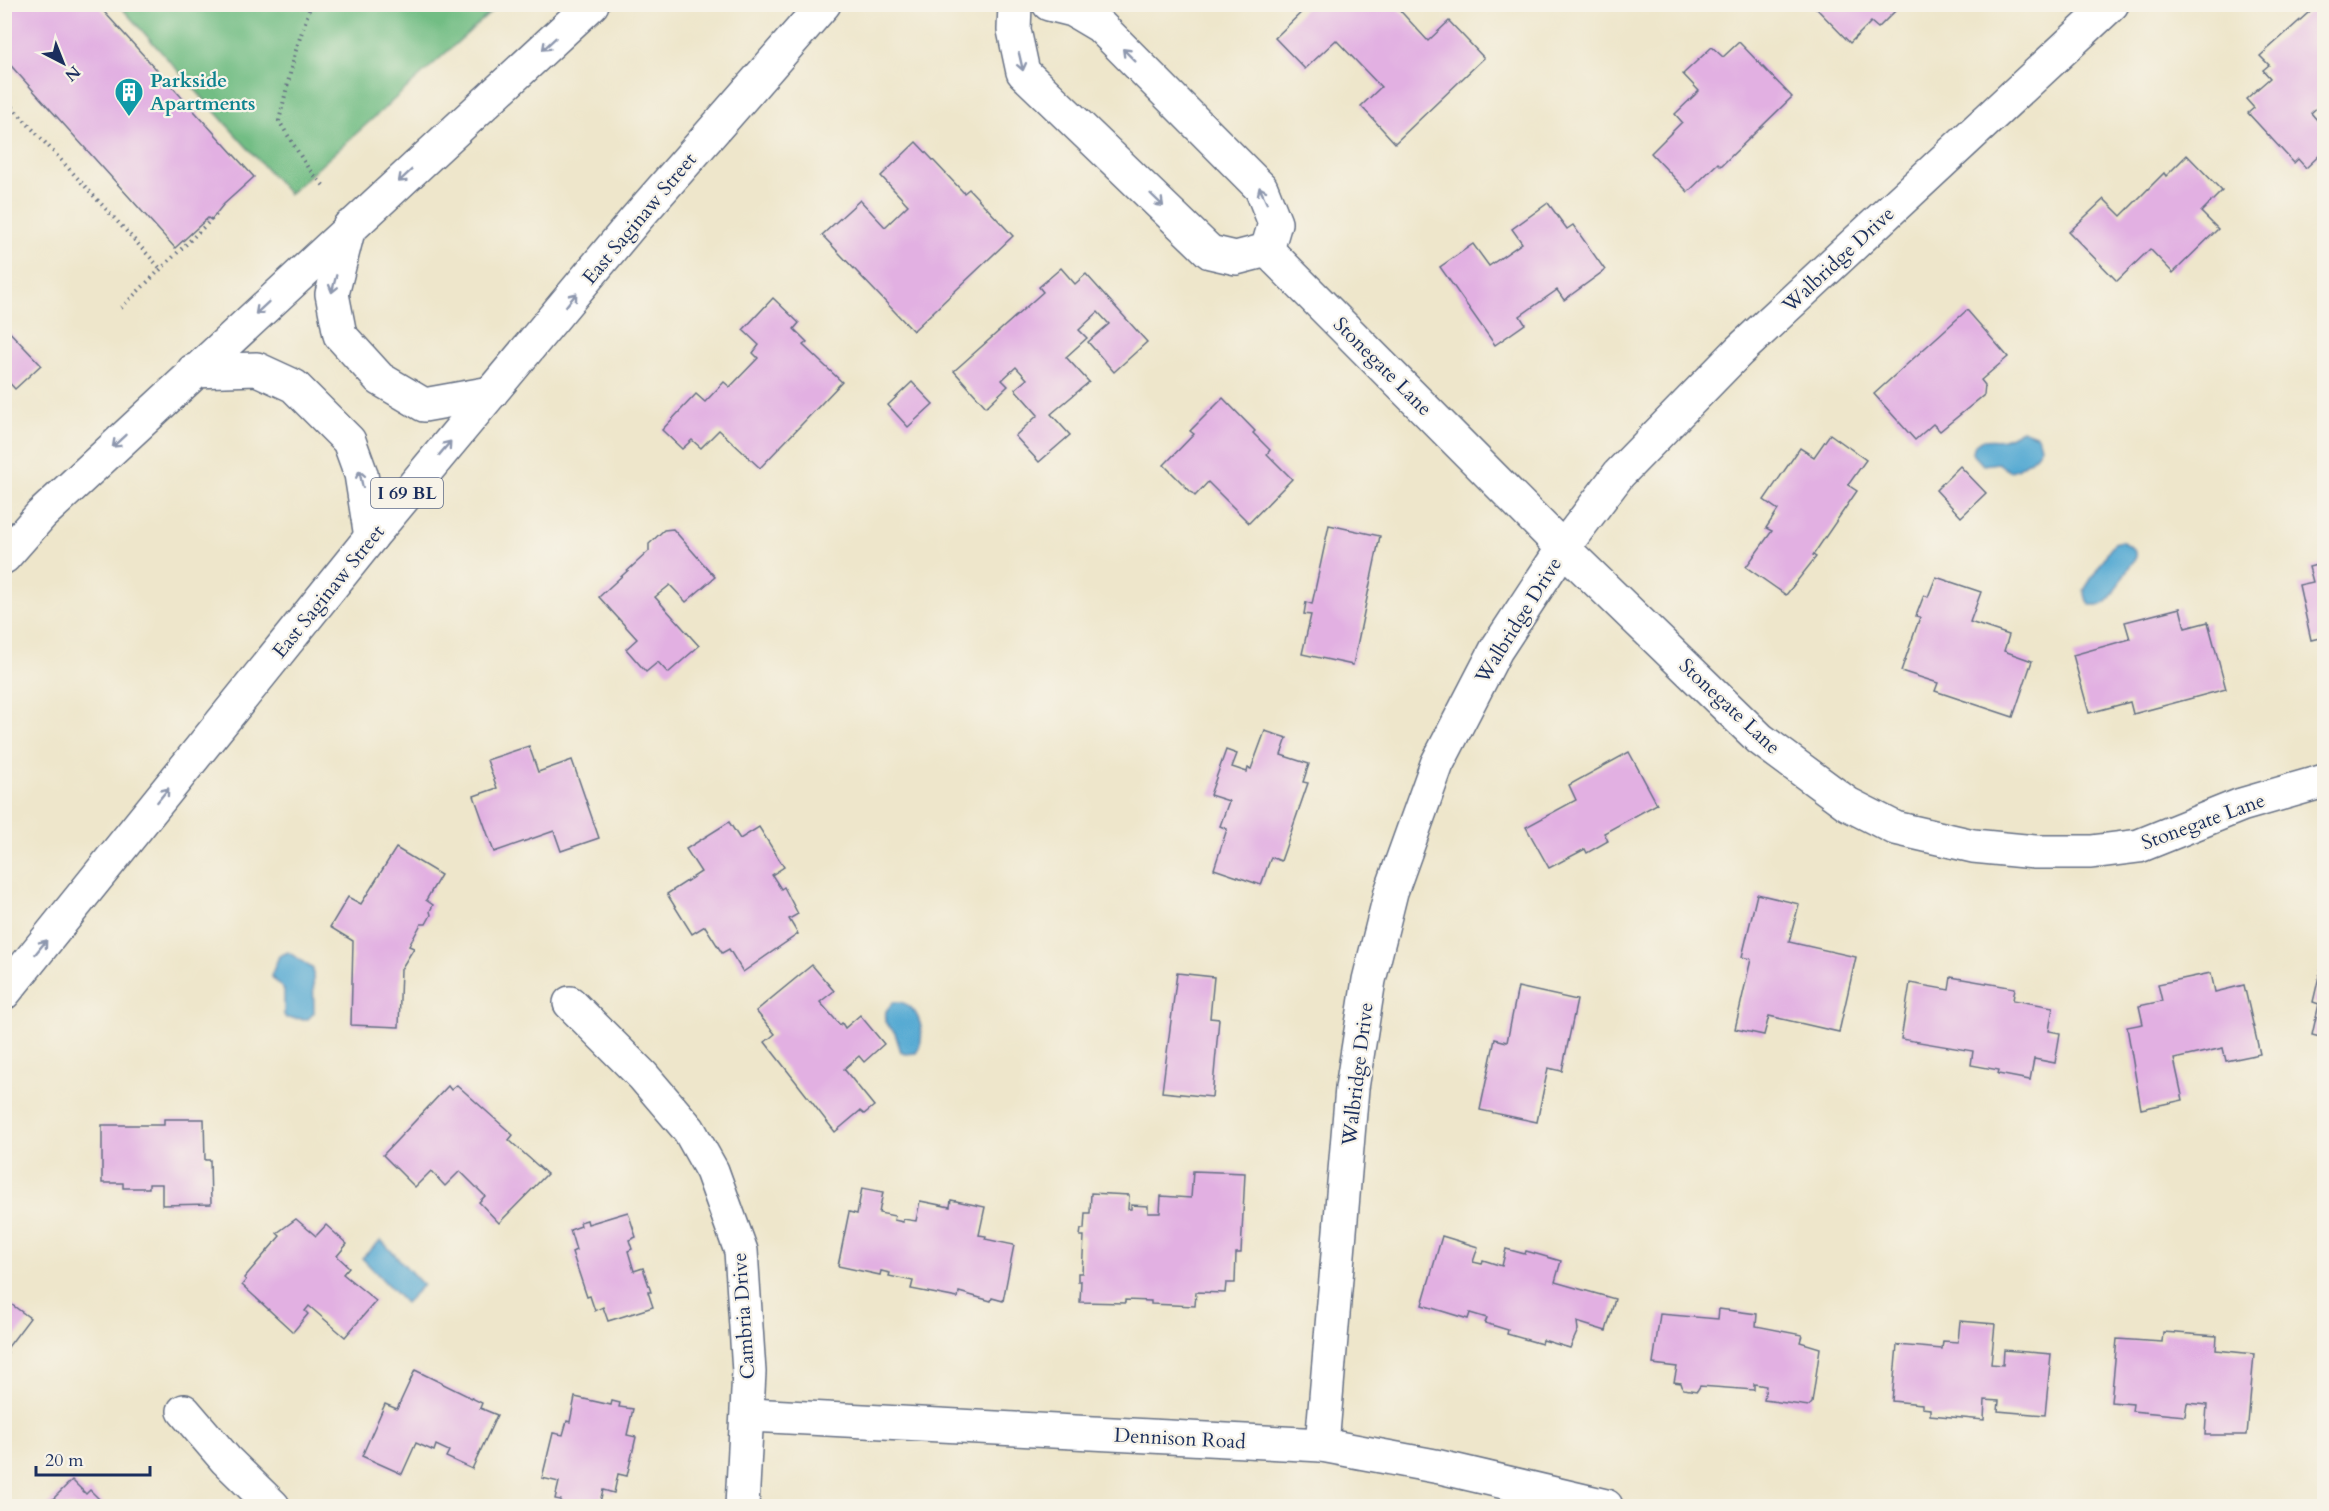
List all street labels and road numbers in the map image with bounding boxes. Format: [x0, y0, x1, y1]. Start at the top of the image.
street label: East Saginaw Street [576, 146, 703, 290]
street label: Walbridge Drive [1776, 200, 1900, 319]
street label: Stonegate Lane [1327, 311, 1438, 422]
road number: I 69 BL [371, 478, 443, 508]
street label: East Saginaw Street [266, 518, 391, 664]
street label: Walbridge Drive [1468, 552, 1568, 689]
street label: Stonegate Lane [1673, 652, 1786, 760]
street label: Stonegate Lane [2138, 787, 2269, 856]
street label: Walbridge Drive [1335, 1001, 1380, 1148]
street label: Cambria Drive [726, 1252, 761, 1380]
street label: Dennison Road [1113, 1422, 1247, 1455]

